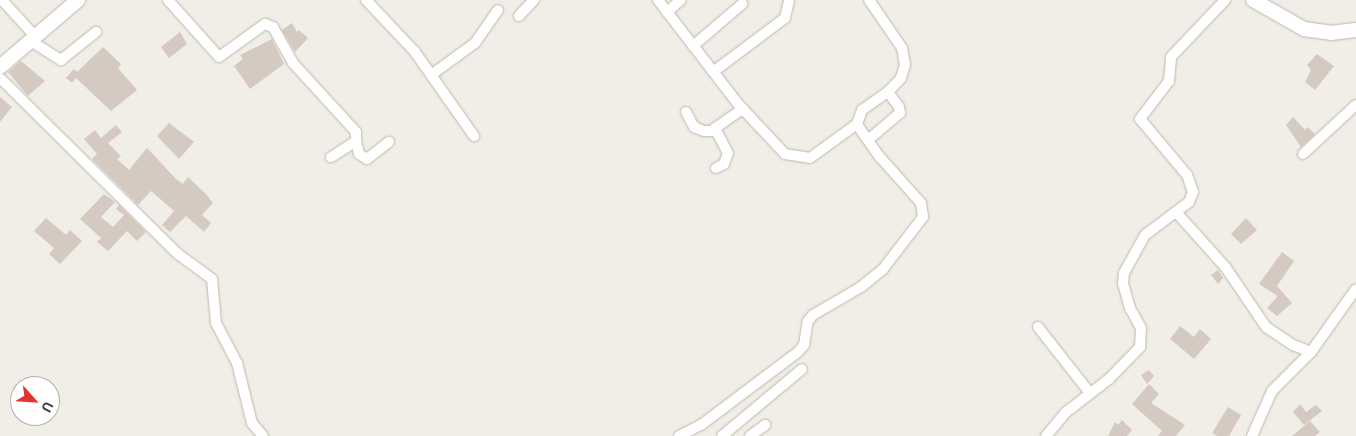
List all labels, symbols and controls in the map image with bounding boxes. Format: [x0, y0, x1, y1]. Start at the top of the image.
north arrow [10, 376, 60, 426]
text: U [38, 399, 57, 415]

